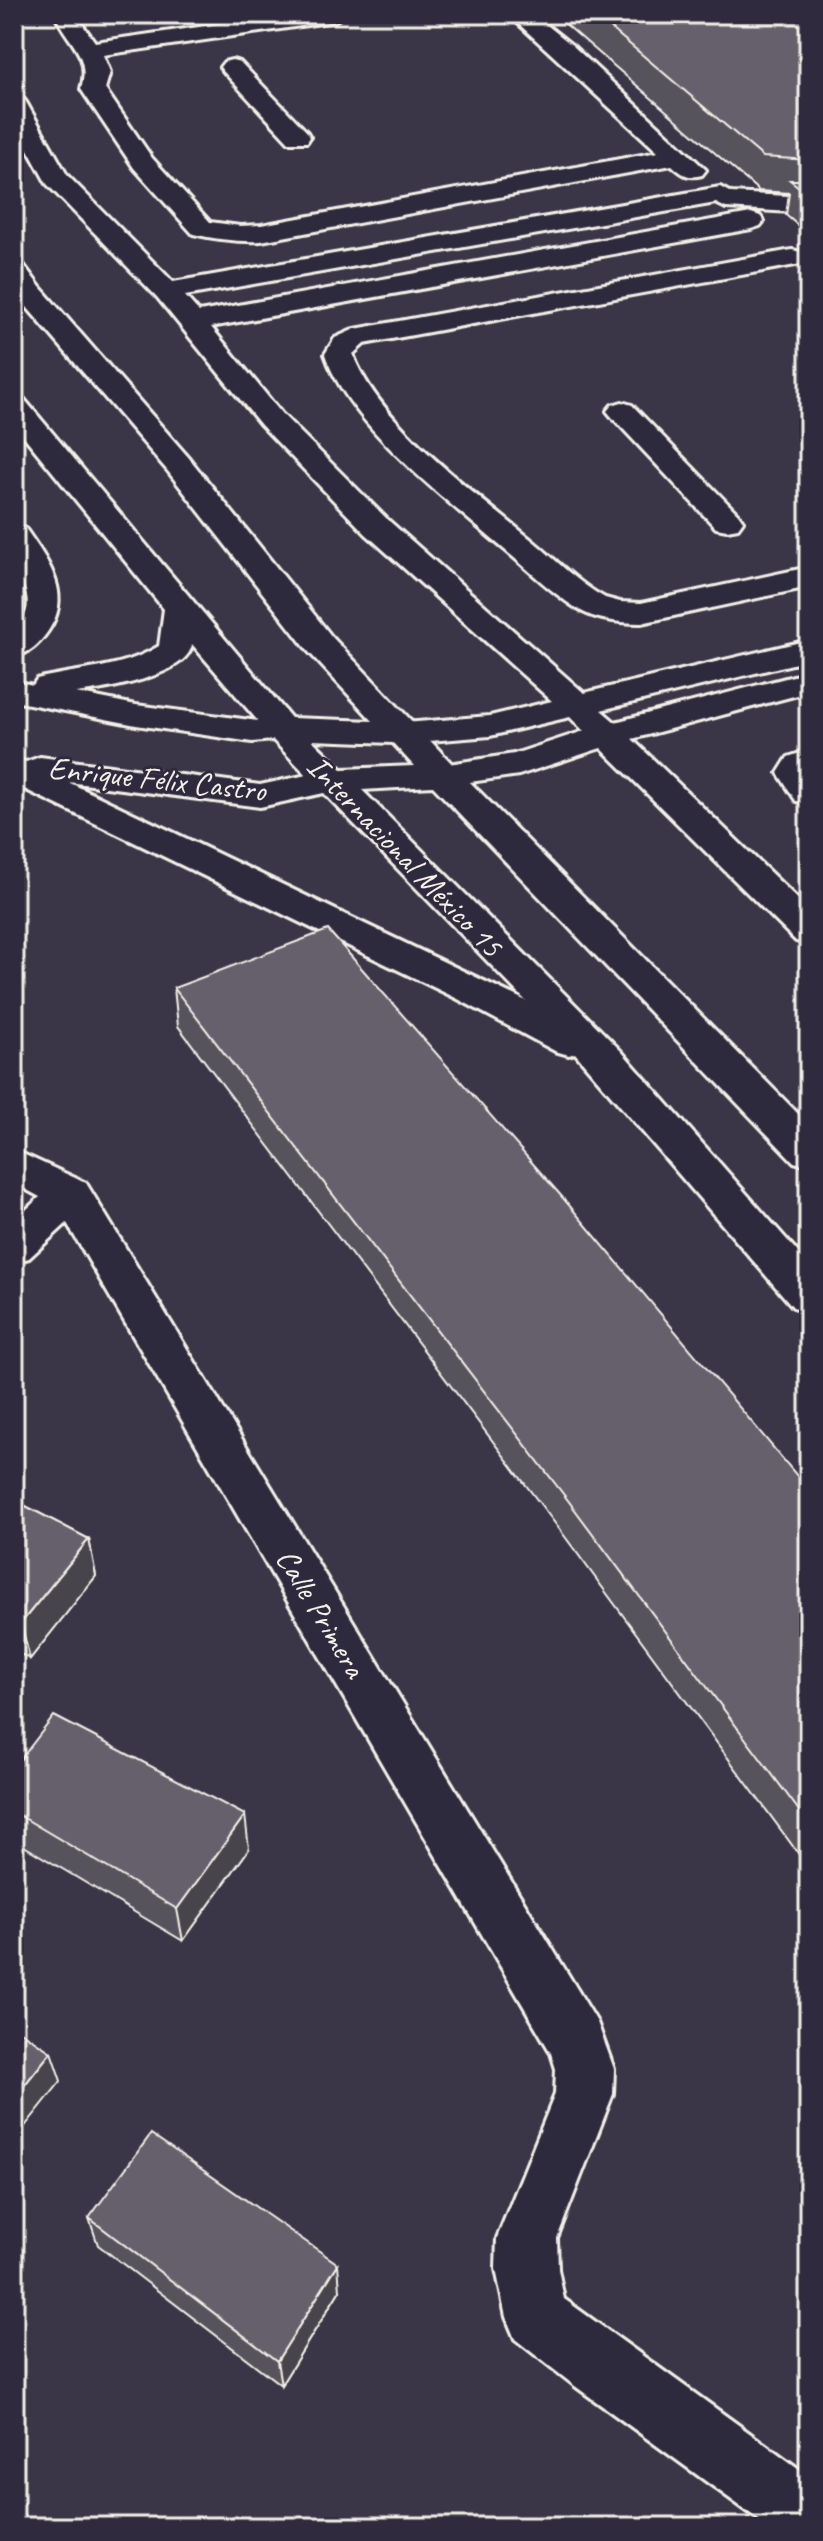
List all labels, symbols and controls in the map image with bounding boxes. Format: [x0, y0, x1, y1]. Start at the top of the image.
street label: Internacional México 15 [298, 746, 513, 967]
street label: Enrique Félix Castro [46, 747, 269, 811]
street label: Calle Primera [267, 1541, 377, 1687]

